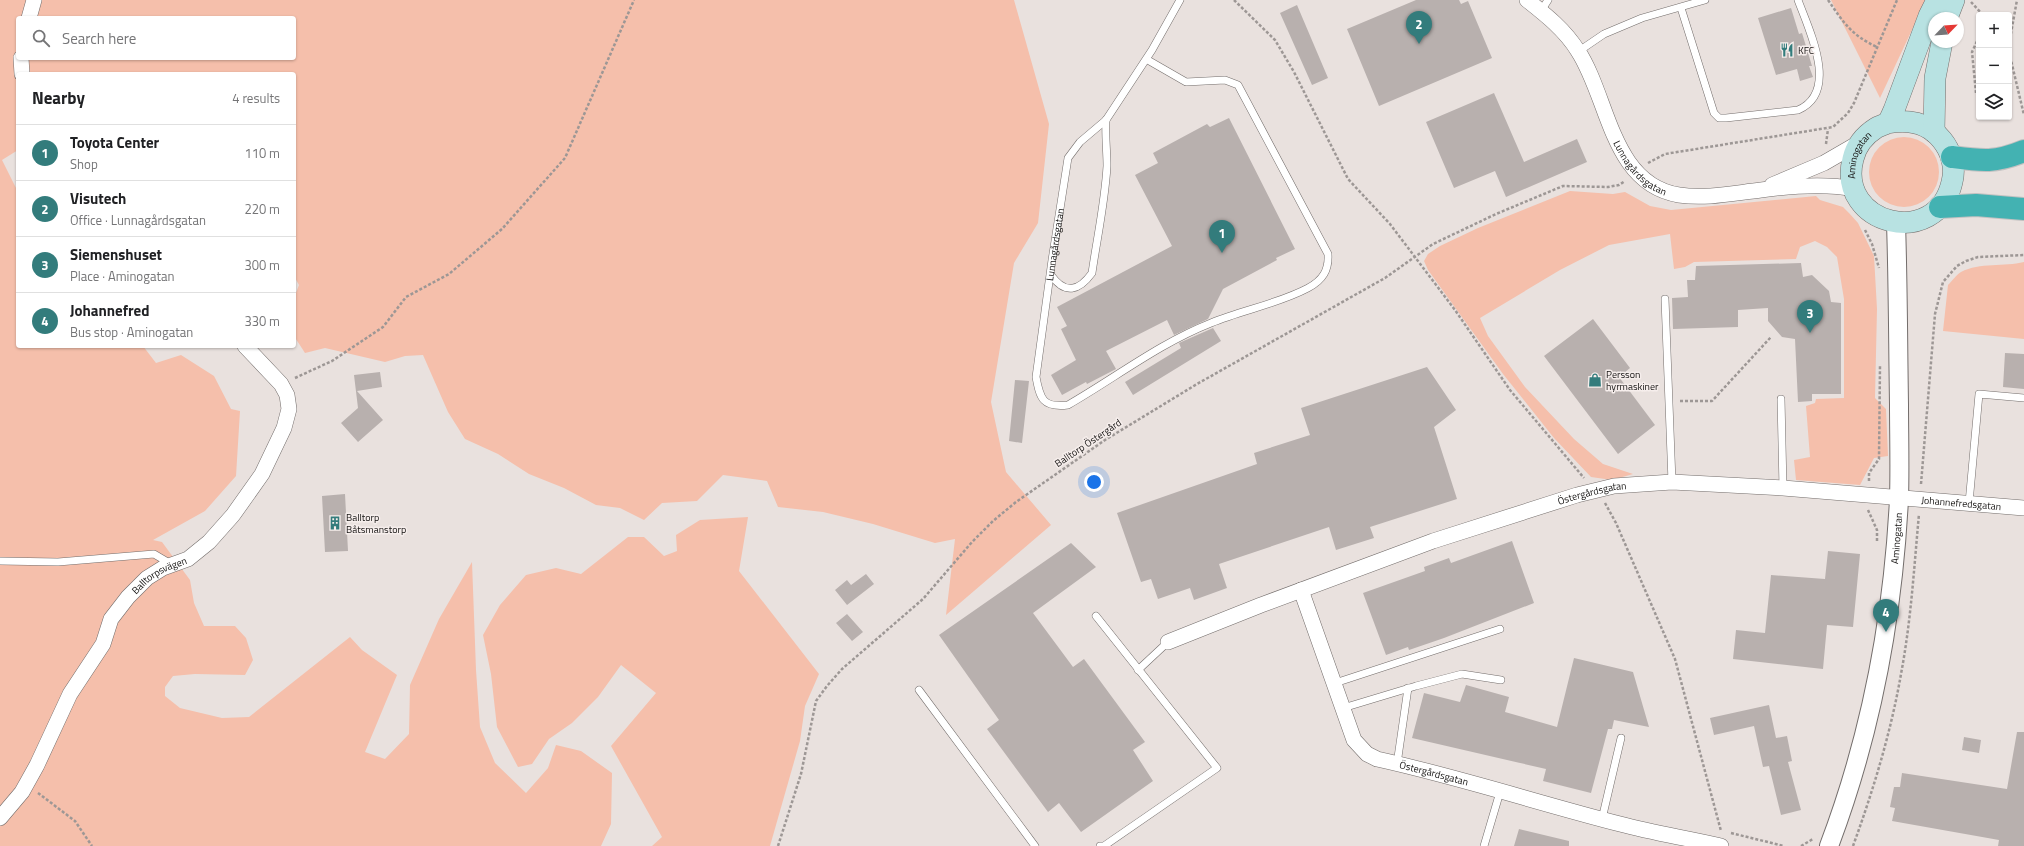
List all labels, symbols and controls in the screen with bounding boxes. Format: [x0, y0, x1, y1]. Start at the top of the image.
pin: 2 [1406, 11, 1432, 44]
north arrow [1928, 12, 1964, 48]
map controls [1976, 12, 2012, 120]
button: + [1976, 12, 2012, 48]
search box [16, 16, 296, 60]
icon: search [30, 27, 52, 49]
text: Search here [62, 27, 136, 50]
restaurant icon: KFC [1779, 42, 1795, 58]
place label: KFC [1798, 43, 1815, 58]
button: − [1976, 48, 2012, 84]
button: layers [1976, 84, 2012, 120]
text: Nearby [32, 85, 85, 111]
text: 4 results [232, 88, 280, 108]
street label: Aminogatan [1843, 127, 1875, 179]
text: Toyota Center [70, 131, 159, 154]
street label: Lunnagårdsgatan [1610, 138, 1669, 199]
text: 1 [41, 143, 49, 163]
text: 110 m [244, 143, 280, 163]
text: Shop [70, 154, 98, 174]
text: Visutech [70, 187, 126, 210]
text: 2 [41, 199, 49, 219]
text: 220 m [244, 199, 280, 219]
street label: Lunnagårdsgatan [1042, 207, 1068, 282]
text: Office · Lunnagårdsgatan [70, 210, 206, 230]
pin: 1 [1209, 220, 1235, 253]
text: Siemenshuset [70, 243, 162, 266]
text: 3 [41, 255, 49, 275]
text: 300 m [244, 255, 280, 275]
text: Place · Aminogatan [70, 266, 174, 286]
text: Johannefred [70, 299, 149, 322]
pin: 3 [1797, 300, 1823, 333]
text: 4 [41, 311, 49, 331]
text: 330 m [244, 311, 280, 331]
text: Bus stop · Aminogatan [70, 322, 193, 342]
place label: Persson hyrmaskiner [1606, 367, 1659, 394]
shop icon: Persson hyrmaskiner [1587, 372, 1603, 388]
street label: Balltorp Östergård [1052, 415, 1124, 471]
your location [1084, 472, 1104, 492]
street label: Östergårdsgatan [1556, 478, 1627, 508]
street label: Johannefredsgatan [1921, 492, 2002, 514]
place label: Balltorp Båtsmanstorp [346, 510, 406, 537]
street label: Aminogatan [1887, 512, 1906, 565]
building icon: Balltorp Båtsmanstorp [327, 515, 343, 531]
street label: Balltorpsvägen [128, 553, 189, 597]
pin: 4 [1873, 599, 1899, 632]
street label: Östergårdsgatan [1398, 757, 1470, 789]

